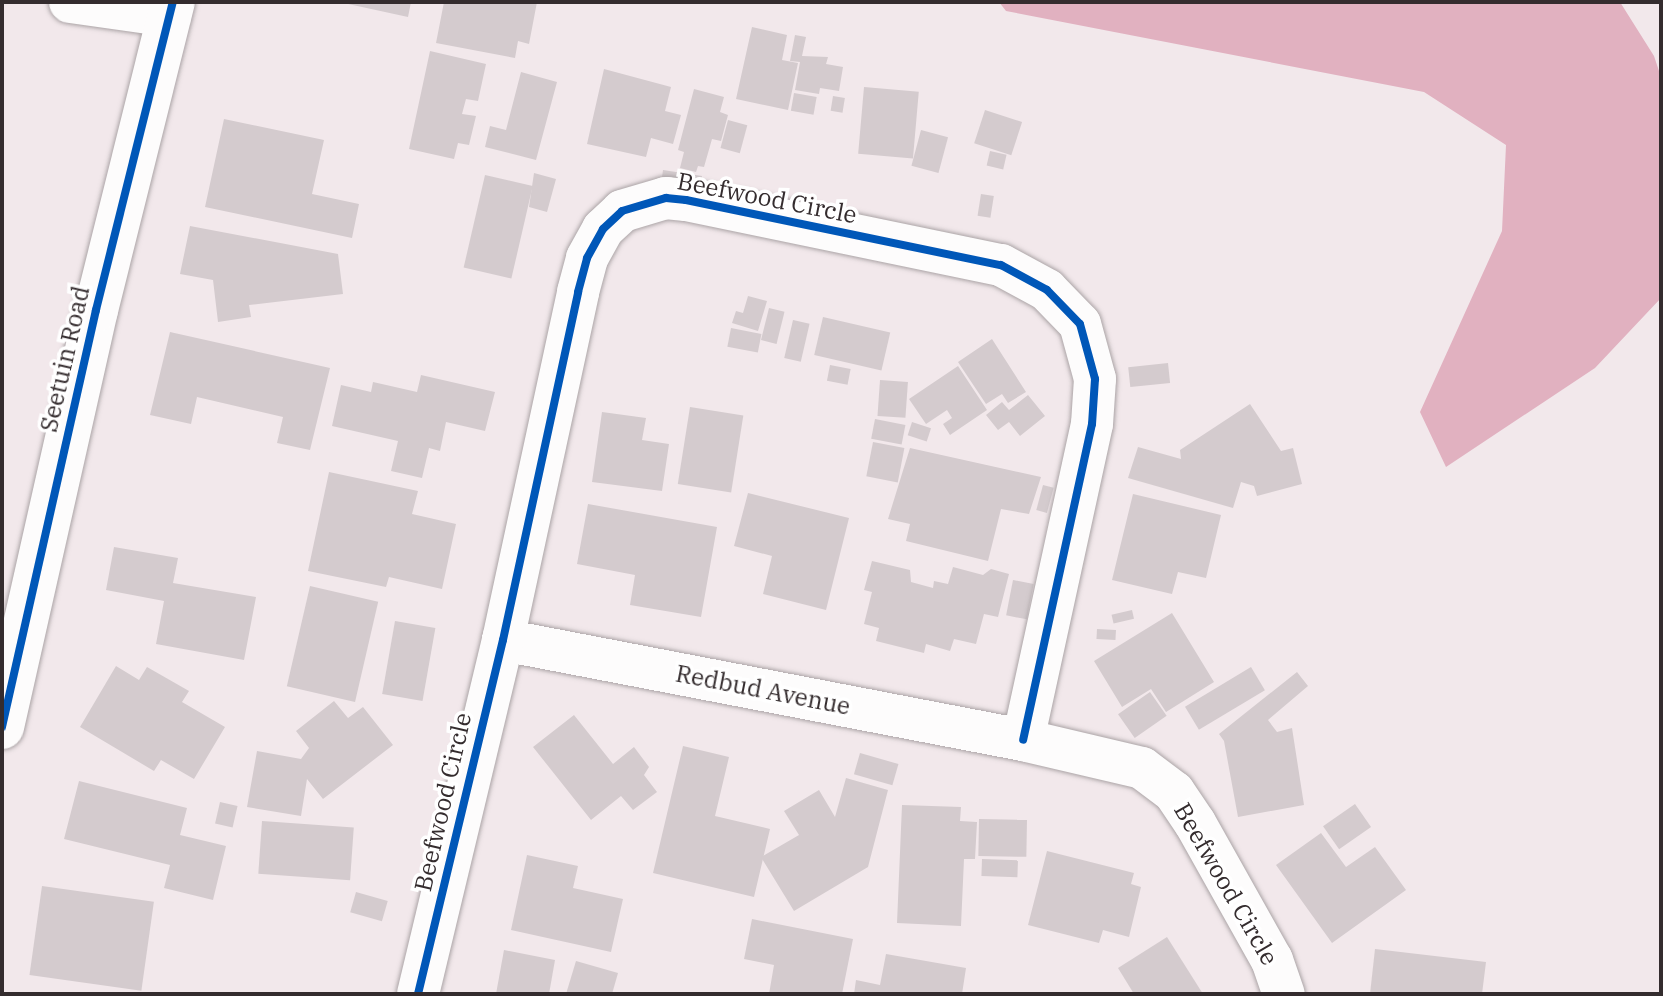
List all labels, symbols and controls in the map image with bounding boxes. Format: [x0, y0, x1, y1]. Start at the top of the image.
street label: Beefwood Circle [675, 166, 859, 230]
street label: Seetuin Road [34, 283, 96, 435]
street label: Redbud Avenue [673, 659, 853, 721]
street label: Beefwood Circle [408, 710, 478, 894]
street label: Beefwood Circle [1168, 798, 1284, 970]

